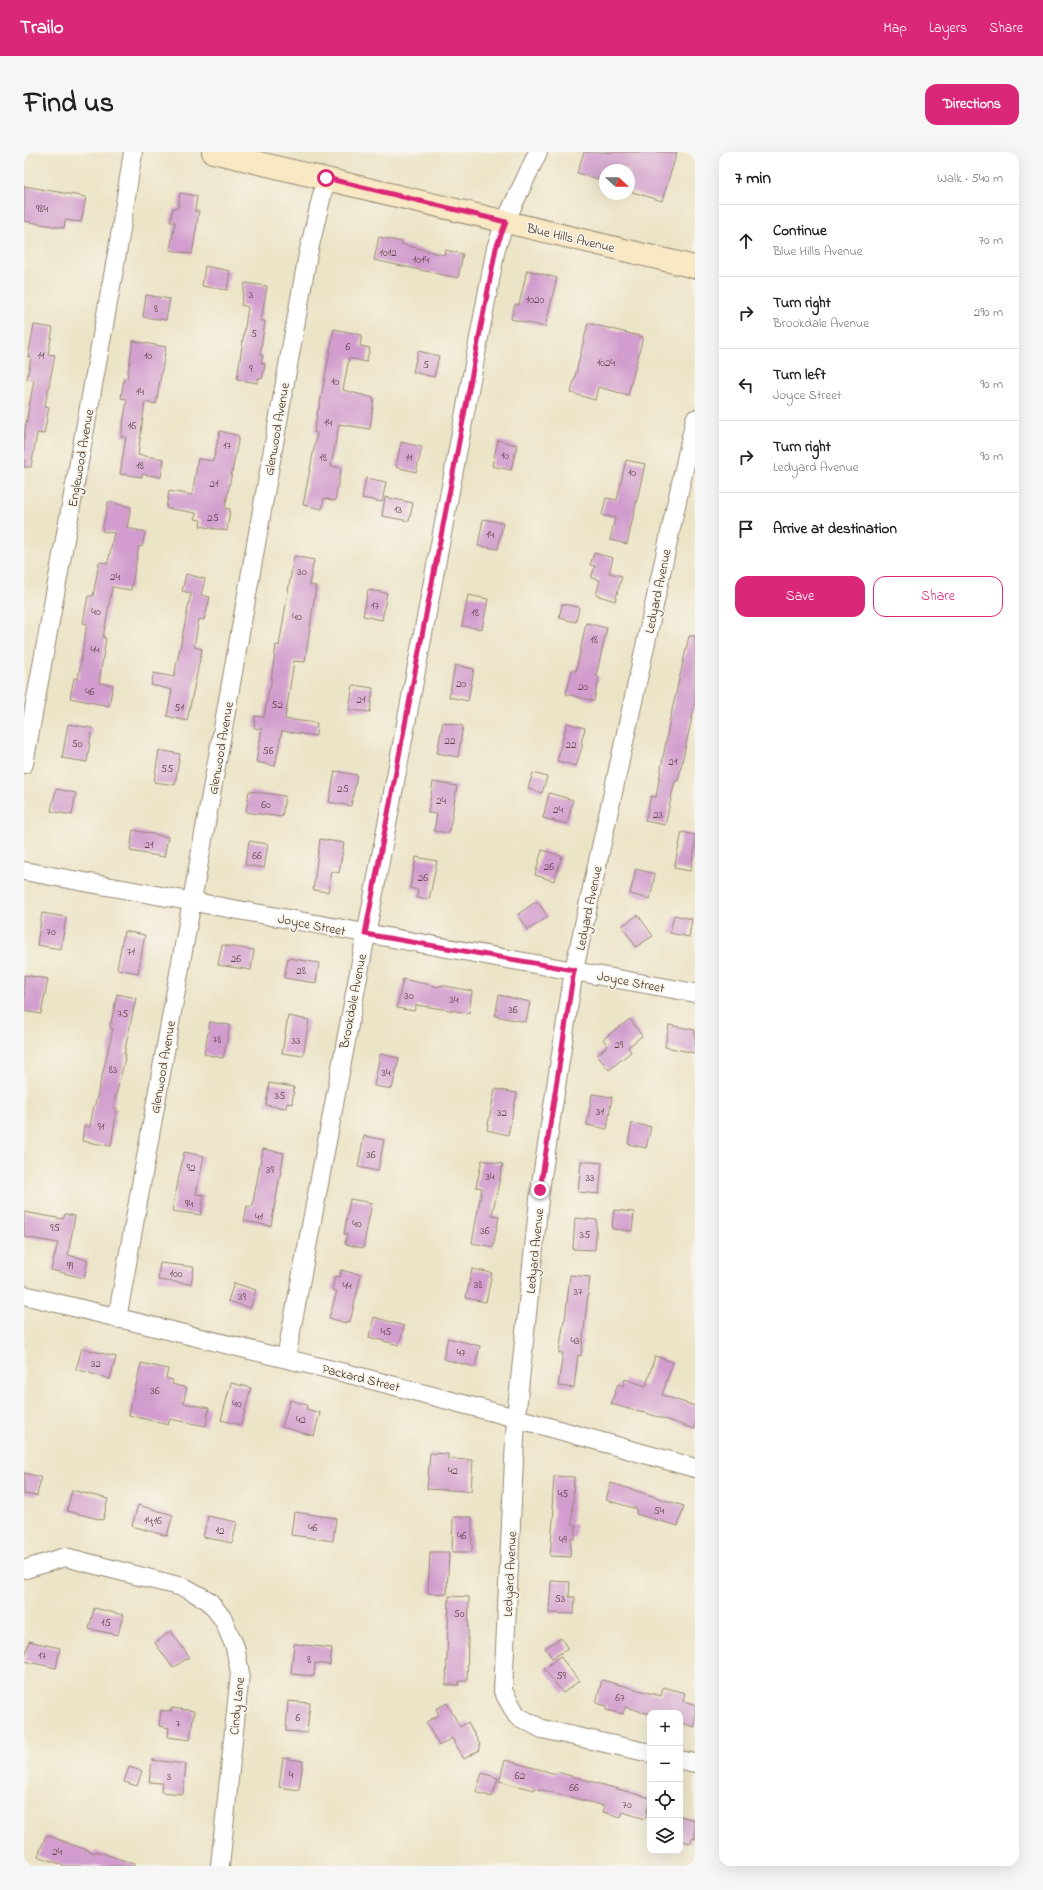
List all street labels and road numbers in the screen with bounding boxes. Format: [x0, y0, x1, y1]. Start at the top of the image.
street label: Blue Hills Avenue [524, 219, 617, 258]
street label: Glenwood Avenue [260, 381, 295, 477]
street label: Englewood Avenue [64, 408, 100, 509]
street label: Ledyard Avenue [640, 547, 678, 635]
street label: Glenwood Avenue [204, 700, 239, 796]
street label: Ledyard Avenue [571, 864, 609, 952]
street label: Joyce Street [276, 910, 348, 942]
street label: Brookdale Avenue [335, 952, 372, 1051]
street label: Joyce Street [595, 967, 667, 999]
street label: Glenwood Avenue [146, 1019, 181, 1115]
street label: Ledyard Avenue [522, 1207, 550, 1295]
street label: Packard Street [320, 1360, 402, 1397]
street label: Ledyard Avenue [499, 1531, 523, 1617]
street label: Cindy Lane [225, 1676, 251, 1736]

